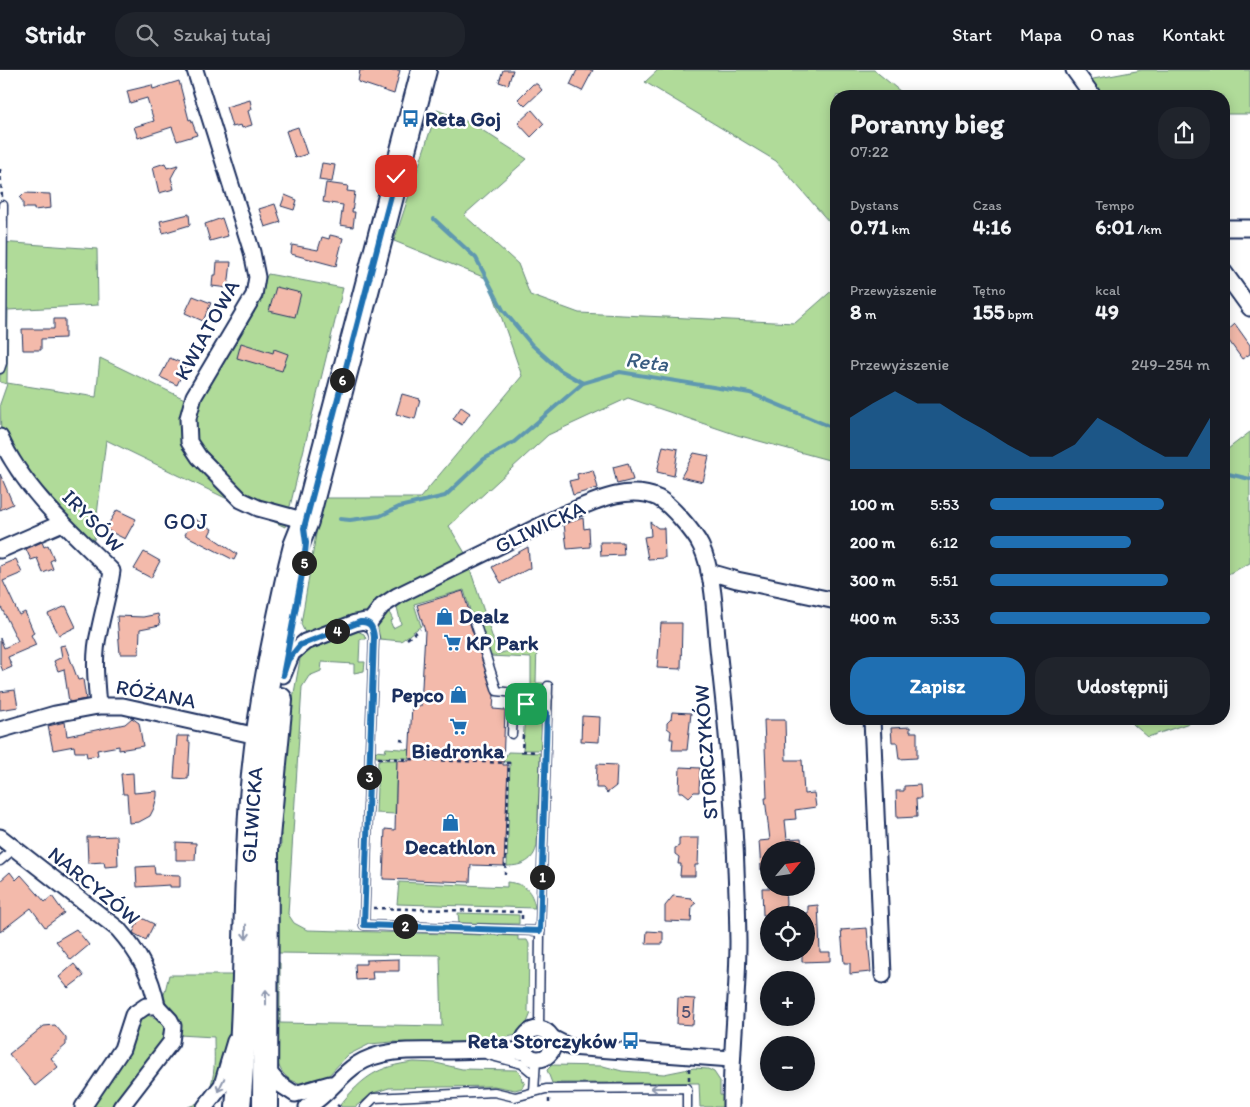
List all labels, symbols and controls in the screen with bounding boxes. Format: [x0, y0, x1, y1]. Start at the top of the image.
search box [115, 12, 465, 57]
text: Stridr [25, 20, 85, 49]
icon: search [133, 21, 161, 49]
text: Szukaj tutaj [173, 23, 271, 46]
text: Start [952, 24, 992, 46]
text: Mapa [1020, 24, 1062, 46]
text: O nas [1090, 24, 1135, 46]
text: Kontakt [1163, 24, 1225, 46]
place label: Reta Goj [425, 106, 501, 132]
text: Poranny bieg [850, 106, 1004, 140]
button: share [1158, 107, 1210, 159]
bus stop icon: Reta Goj [401, 109, 421, 129]
text: 07:22 [850, 142, 889, 161]
pin [375, 155, 417, 197]
icon: check [382, 162, 410, 190]
text: Dystans [850, 197, 899, 214]
text: Czas [973, 197, 1002, 214]
text: Tempo [1095, 197, 1134, 214]
text: 0.71 [850, 214, 888, 239]
text: 4:16 [973, 214, 1011, 239]
text: 6:01 [1095, 214, 1134, 239]
text: km [888, 221, 910, 238]
text: /km [1134, 221, 1162, 238]
street label: KWIATOWA [169, 275, 245, 384]
text: Przewyższenie [850, 282, 937, 299]
text: Tętno [973, 282, 1006, 299]
text: kcal [1095, 282, 1120, 299]
text: 8 [850, 299, 862, 324]
text: 155 [973, 299, 1004, 324]
text: 49 [1095, 299, 1119, 324]
text: m [862, 306, 876, 323]
text: bpm [1004, 306, 1034, 323]
water label: Reta [624, 345, 671, 378]
text: Przewyższenie [850, 355, 949, 374]
text: 249–254 m [1131, 355, 1210, 374]
pin: 6 [330, 368, 354, 392]
text: 6 [339, 372, 346, 389]
street label: IRYSÓW [57, 484, 129, 557]
street label: GLIWICKA [491, 495, 589, 558]
text: 100 m [850, 495, 894, 514]
text: 5:53 [930, 495, 959, 514]
district label: GOJ [164, 508, 208, 535]
text: 200 m [850, 533, 895, 552]
text: 6:12 [930, 533, 958, 552]
pin: 5 [292, 550, 316, 576]
text: 5 [301, 555, 308, 572]
text: 300 m [850, 571, 896, 590]
text: 5:51 [930, 571, 958, 590]
place label: Dealz [459, 603, 509, 628]
shop icon: Dealz [435, 606, 455, 626]
text: 400 m [850, 609, 896, 628]
text: 5:33 [930, 609, 960, 628]
pin: 4 [324, 618, 350, 644]
text: 4 [333, 623, 342, 640]
place label: KP Park [466, 630, 539, 655]
supermarket icon: KP Park [442, 633, 462, 653]
button: Zapisz [850, 657, 1025, 715]
button: Udostępnij [1035, 657, 1210, 715]
street label: RÓŻANA [114, 674, 199, 714]
place label: Pepco [391, 682, 444, 708]
pin [505, 683, 547, 725]
street label: STORCZYKÓW [688, 684, 723, 820]
shop icon: Pepco [448, 685, 468, 705]
icon: arrive [512, 690, 540, 718]
supermarket icon: Biedronka [448, 716, 468, 736]
place label: Biedronka [412, 738, 505, 763]
pin: 3 [356, 764, 382, 790]
street label: GLIWICKA [236, 765, 267, 864]
text: 3 [366, 769, 373, 786]
shop icon: Decathlon [440, 812, 460, 832]
place label: Decathlon [405, 834, 496, 859]
street label: NARCYZÓW [43, 841, 145, 930]
north arrow [760, 841, 815, 896]
map controls [760, 841, 815, 1091]
pin: 1 [530, 864, 554, 890]
text: 1 [539, 869, 546, 886]
button: locate [760, 906, 815, 961]
pin: 2 [392, 914, 418, 938]
text: 2 [402, 918, 409, 935]
one-way arrow [241, 924, 251, 940]
button: + [760, 971, 815, 1026]
one-way arrow [261, 989, 271, 1006]
house number: 5 [681, 1000, 691, 1023]
place label: Reta Storczyków [468, 1028, 618, 1054]
bus stop icon: Reta Storczyków [621, 1031, 641, 1051]
button: − [760, 1036, 815, 1091]
one-way arrow [216, 1077, 225, 1092]
one-way arrow [650, 1083, 666, 1093]

